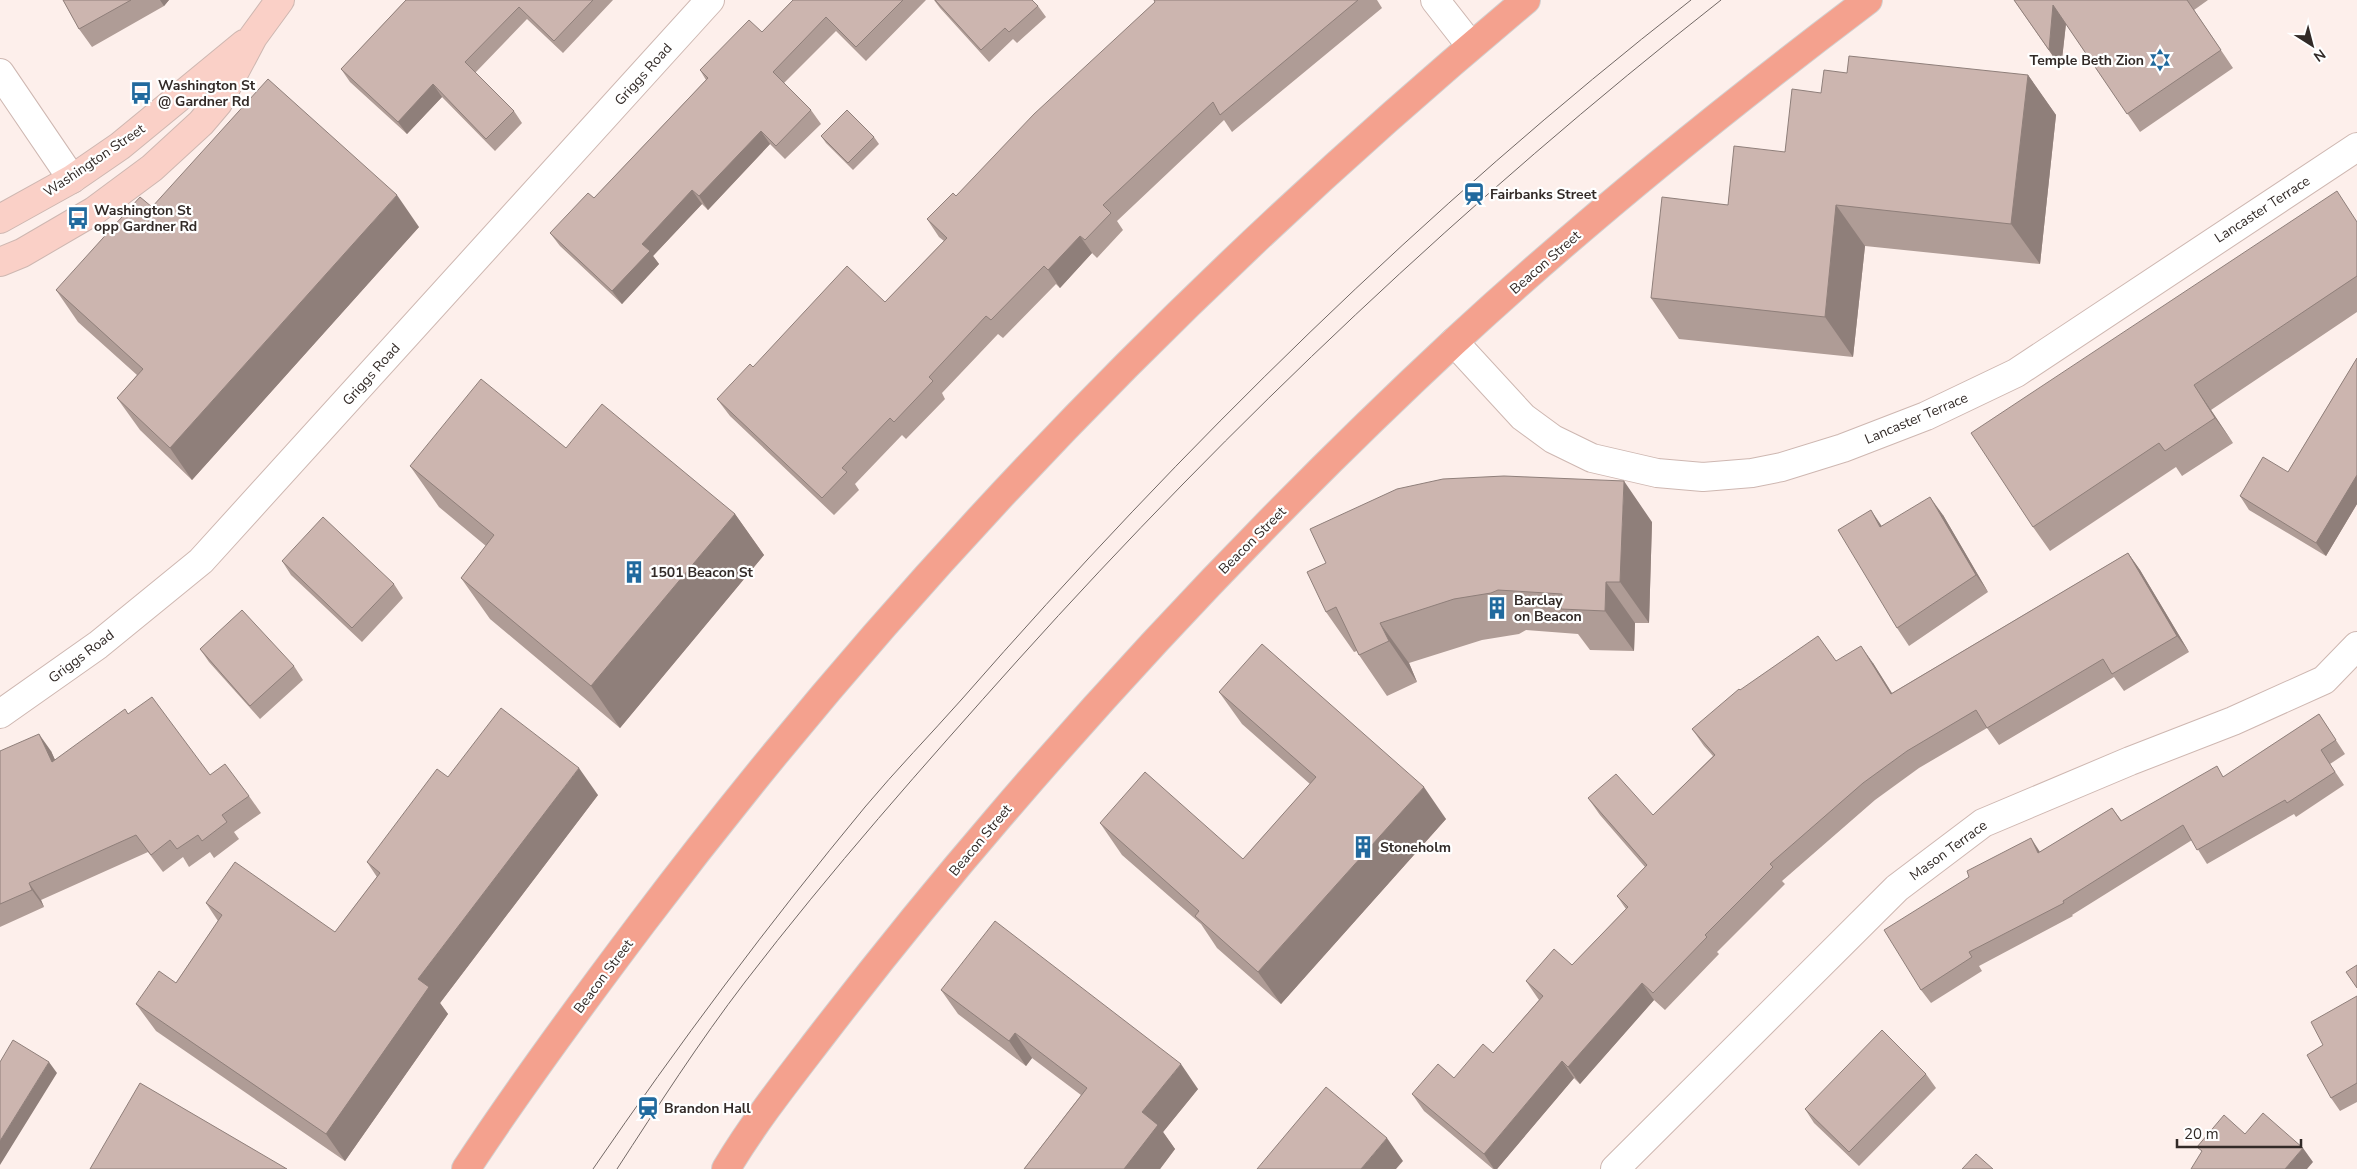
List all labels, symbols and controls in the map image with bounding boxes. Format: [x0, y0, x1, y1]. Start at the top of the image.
north arrow [2287, 20, 2337, 70]
street label: Griggs Road [610, 39, 676, 110]
text: N [2310, 44, 2329, 66]
synagogue icon: Temple Beth Zion [2147, 47, 2173, 73]
place label: Temple Beth Zion [2030, 51, 2144, 70]
place label: Washington St @ Gardner Rd [158, 76, 256, 111]
bus stop icon: Washington St @ Gardner Rd [128, 80, 154, 106]
street label: Washington Street [40, 119, 149, 201]
street label: Lancaster Terrace [2211, 171, 2314, 247]
station icon: Fairbanks Street [1461, 181, 1487, 207]
place label: Fairbanks Street [1490, 185, 1597, 204]
place label: Washington St opp Gardner Rd [94, 201, 197, 236]
bus stop icon: Washington St opp Gardner Rd [65, 205, 91, 231]
street label: Beacon Street [1506, 226, 1585, 298]
street label: Griggs Road [338, 339, 404, 410]
street label: Lancaster Terrace [1862, 388, 1971, 449]
street label: Beacon Street [1214, 502, 1290, 578]
building icon: 1501 Beacon St [621, 559, 647, 585]
place label: 1501 Beacon St [650, 563, 754, 582]
place label: Barclay on Beacon [1514, 591, 1582, 626]
building icon: Barclay on Beacon [1484, 595, 1510, 621]
street label: Griggs Road [45, 625, 118, 687]
street label: Beacon Street [945, 800, 1016, 880]
street label: Mason Terrace [1906, 816, 1991, 885]
building icon: Stoneholm [1350, 834, 1376, 860]
place label: Stoneholm [1380, 838, 1451, 857]
street label: Beacon Street [569, 935, 638, 1017]
station icon: Brandon Hall [635, 1095, 661, 1121]
place label: Brandon Hall [664, 1099, 751, 1118]
scale bar [2177, 1116, 2301, 1148]
text: 20 m [2184, 1124, 2219, 1144]

